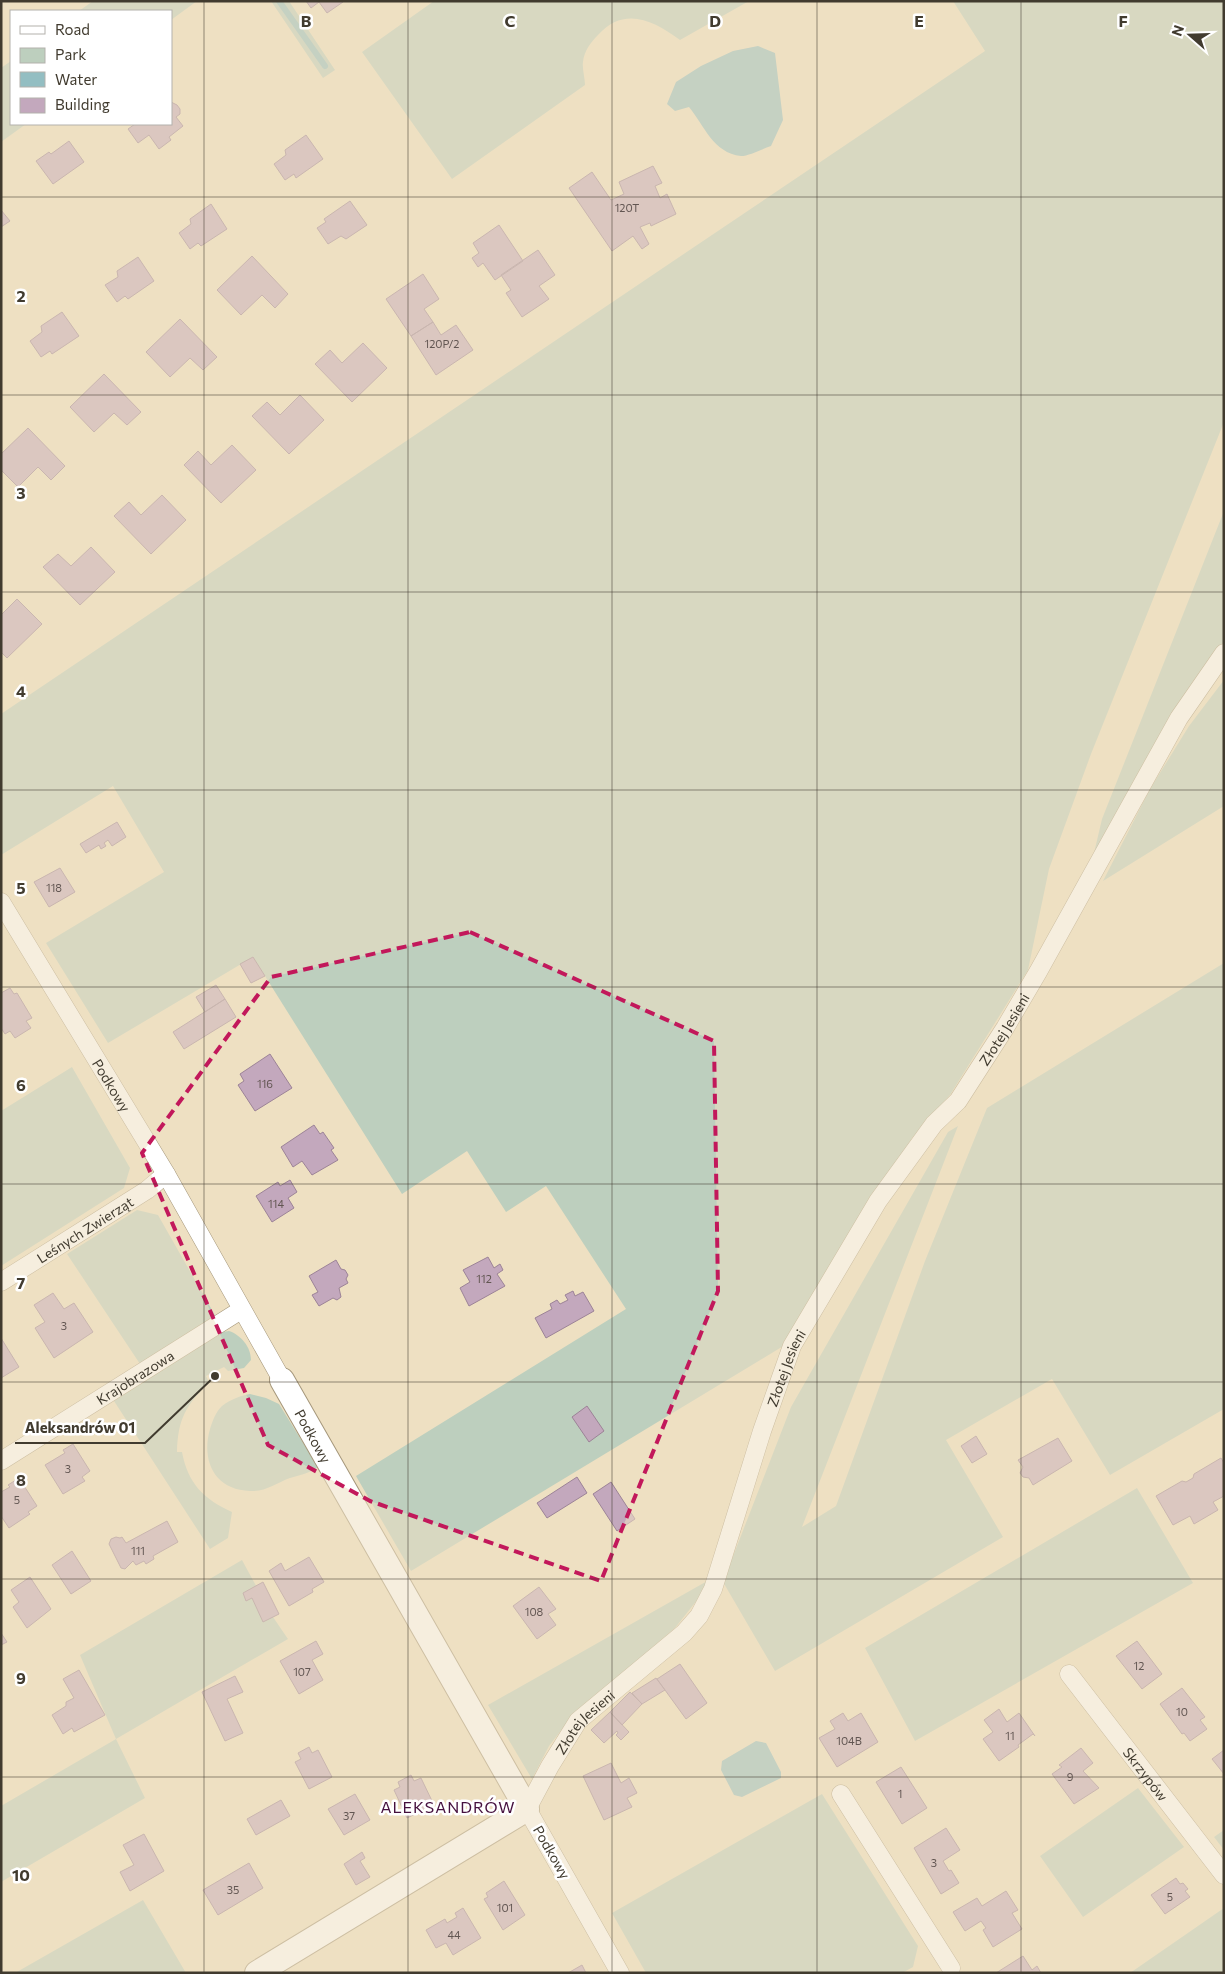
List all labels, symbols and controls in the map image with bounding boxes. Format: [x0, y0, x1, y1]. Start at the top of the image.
legend [10, 10, 172, 125]
north arrow [1165, 10, 1215, 60]
text: B [301, 11, 312, 30]
text: C [505, 11, 516, 30]
text: D [709, 11, 721, 30]
text: E [914, 11, 924, 30]
text: F [1118, 11, 1128, 30]
text: Road [55, 20, 90, 38]
text: N [1168, 23, 1187, 38]
text: Park [55, 45, 86, 63]
text: Water [55, 70, 97, 88]
text: Building [55, 95, 110, 113]
house number: 120T [615, 201, 639, 214]
text: 2 [16, 286, 26, 305]
house number: 120P/2 [425, 337, 459, 350]
text: 3 [16, 483, 26, 502]
text: 4 [16, 681, 26, 700]
text: 5 [16, 878, 26, 897]
house number: 118 [46, 881, 62, 894]
street label: Złotej Jesieni [975, 990, 1032, 1068]
street label: Podkowy [89, 1055, 135, 1115]
text: 6 [16, 1075, 26, 1094]
house number: 116 [257, 1077, 273, 1090]
street label: Leśnych Zwierząt [33, 1192, 136, 1266]
house number: 114 [268, 1197, 284, 1210]
house number: 112 [476, 1272, 492, 1285]
text: 7 [17, 1273, 26, 1292]
house number: 3 [61, 1319, 67, 1332]
street label: Złotej Jesieni [763, 1326, 809, 1409]
street label: Krajobrazowa [93, 1346, 177, 1408]
street label: Podkowy [291, 1406, 335, 1466]
callout: Aleksandrów 01 [15, 1413, 145, 1443]
text: Aleksandrów 01 [25, 1418, 135, 1436]
house number: 3 [65, 1462, 71, 1475]
text: 8 [16, 1470, 26, 1489]
house number: 5 [14, 1493, 20, 1506]
house number: 111 [131, 1544, 145, 1557]
house number: 108 [525, 1605, 544, 1618]
house number: 12 [1134, 1659, 1144, 1672]
house number: 107 [293, 1665, 311, 1678]
text: 9 [16, 1668, 26, 1687]
street label: Złotej Jesieni [551, 1686, 618, 1757]
house number: 10 [1176, 1705, 1188, 1718]
house number: 11 [1005, 1729, 1015, 1742]
house number: 104B [836, 1734, 862, 1747]
street label: Skrzypów [1120, 1744, 1172, 1804]
house number: 9 [1067, 1770, 1074, 1783]
house number: 1 [898, 1787, 902, 1800]
district label: ALEKSANDRÓW [380, 1797, 516, 1816]
house number: 37 [343, 1809, 355, 1822]
street label: Podkowy [530, 1822, 574, 1882]
house number: 3 [931, 1856, 937, 1869]
text: 10 [12, 1865, 30, 1884]
house number: 35 [227, 1883, 239, 1896]
house number: 5 [1167, 1890, 1173, 1903]
house number: 101 [497, 1901, 513, 1914]
house number: 44 [447, 1928, 461, 1941]

